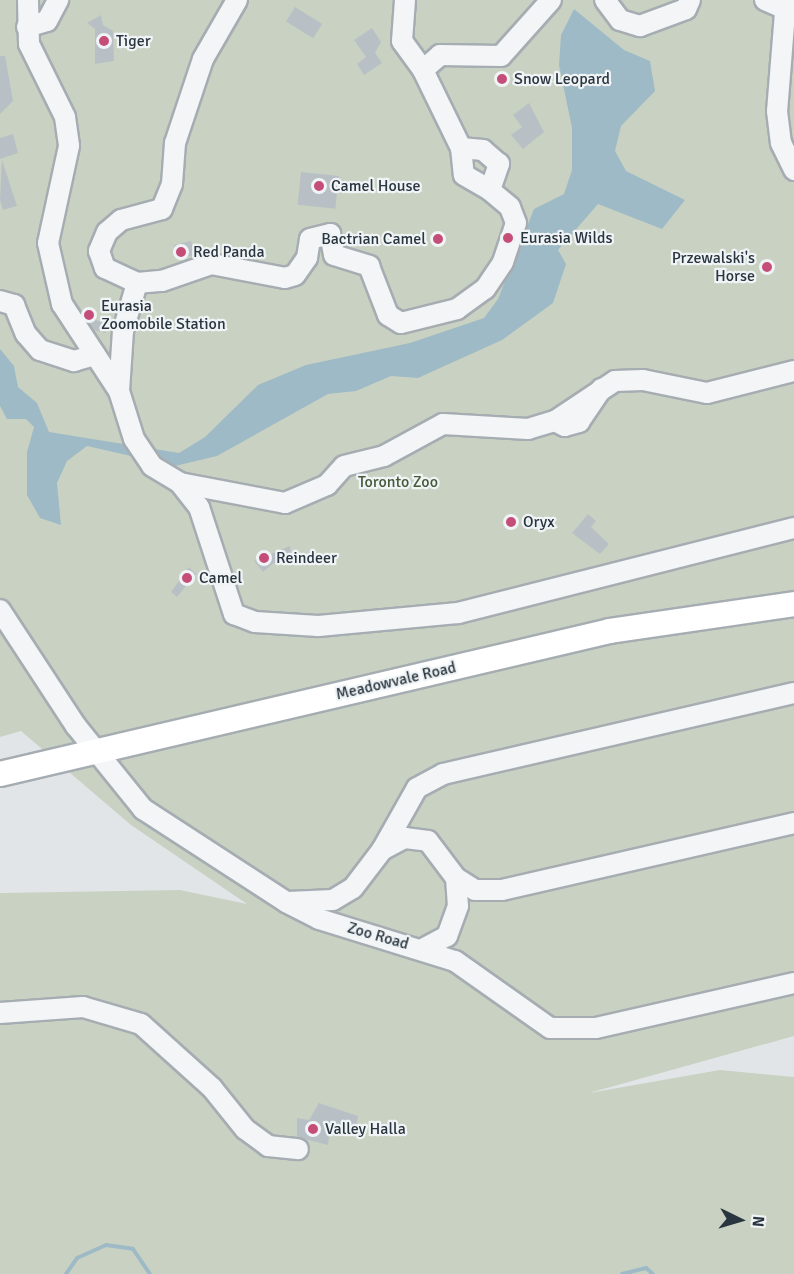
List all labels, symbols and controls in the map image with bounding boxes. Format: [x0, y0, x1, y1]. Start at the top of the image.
place label: Tiger [116, 31, 151, 51]
marker: Tiger [97, 34, 111, 48]
place label: Snow Leopard [514, 69, 610, 89]
marker: Snow Leopard [495, 72, 509, 86]
place label: Camel House [331, 176, 421, 196]
marker: Camel House [312, 179, 326, 193]
place label: Eurasia Wilds [520, 228, 613, 248]
place label: Bactrian Camel [321, 229, 426, 249]
marker: Eurasia Wilds [501, 231, 515, 245]
marker: Bactrian Camel [431, 232, 445, 246]
place label: Red Panda [193, 242, 265, 262]
marker: Red Panda [174, 245, 188, 259]
place label: Przewalski's Horse [672, 248, 755, 286]
marker: Przewalski's Horse [760, 260, 774, 274]
place label: Eurasia Zoomobile Station [101, 296, 226, 334]
marker: Eurasia Zoomobile Station [82, 308, 96, 322]
park label: Toronto Zoo [358, 472, 438, 492]
place label: Oryx [523, 512, 555, 532]
marker: Oryx [504, 515, 518, 529]
place label: Reindeer [276, 548, 337, 568]
marker: Reindeer [257, 551, 271, 565]
place label: Camel [199, 568, 242, 588]
marker: Camel [180, 571, 194, 585]
street label: Meadowvale Road [334, 658, 458, 704]
street label: Zoo Road [345, 918, 411, 954]
place label: Valley Halla [325, 1119, 406, 1139]
marker: Valley Halla [306, 1122, 320, 1136]
north arrow [710, 1190, 770, 1250]
text: N [747, 1215, 768, 1228]

